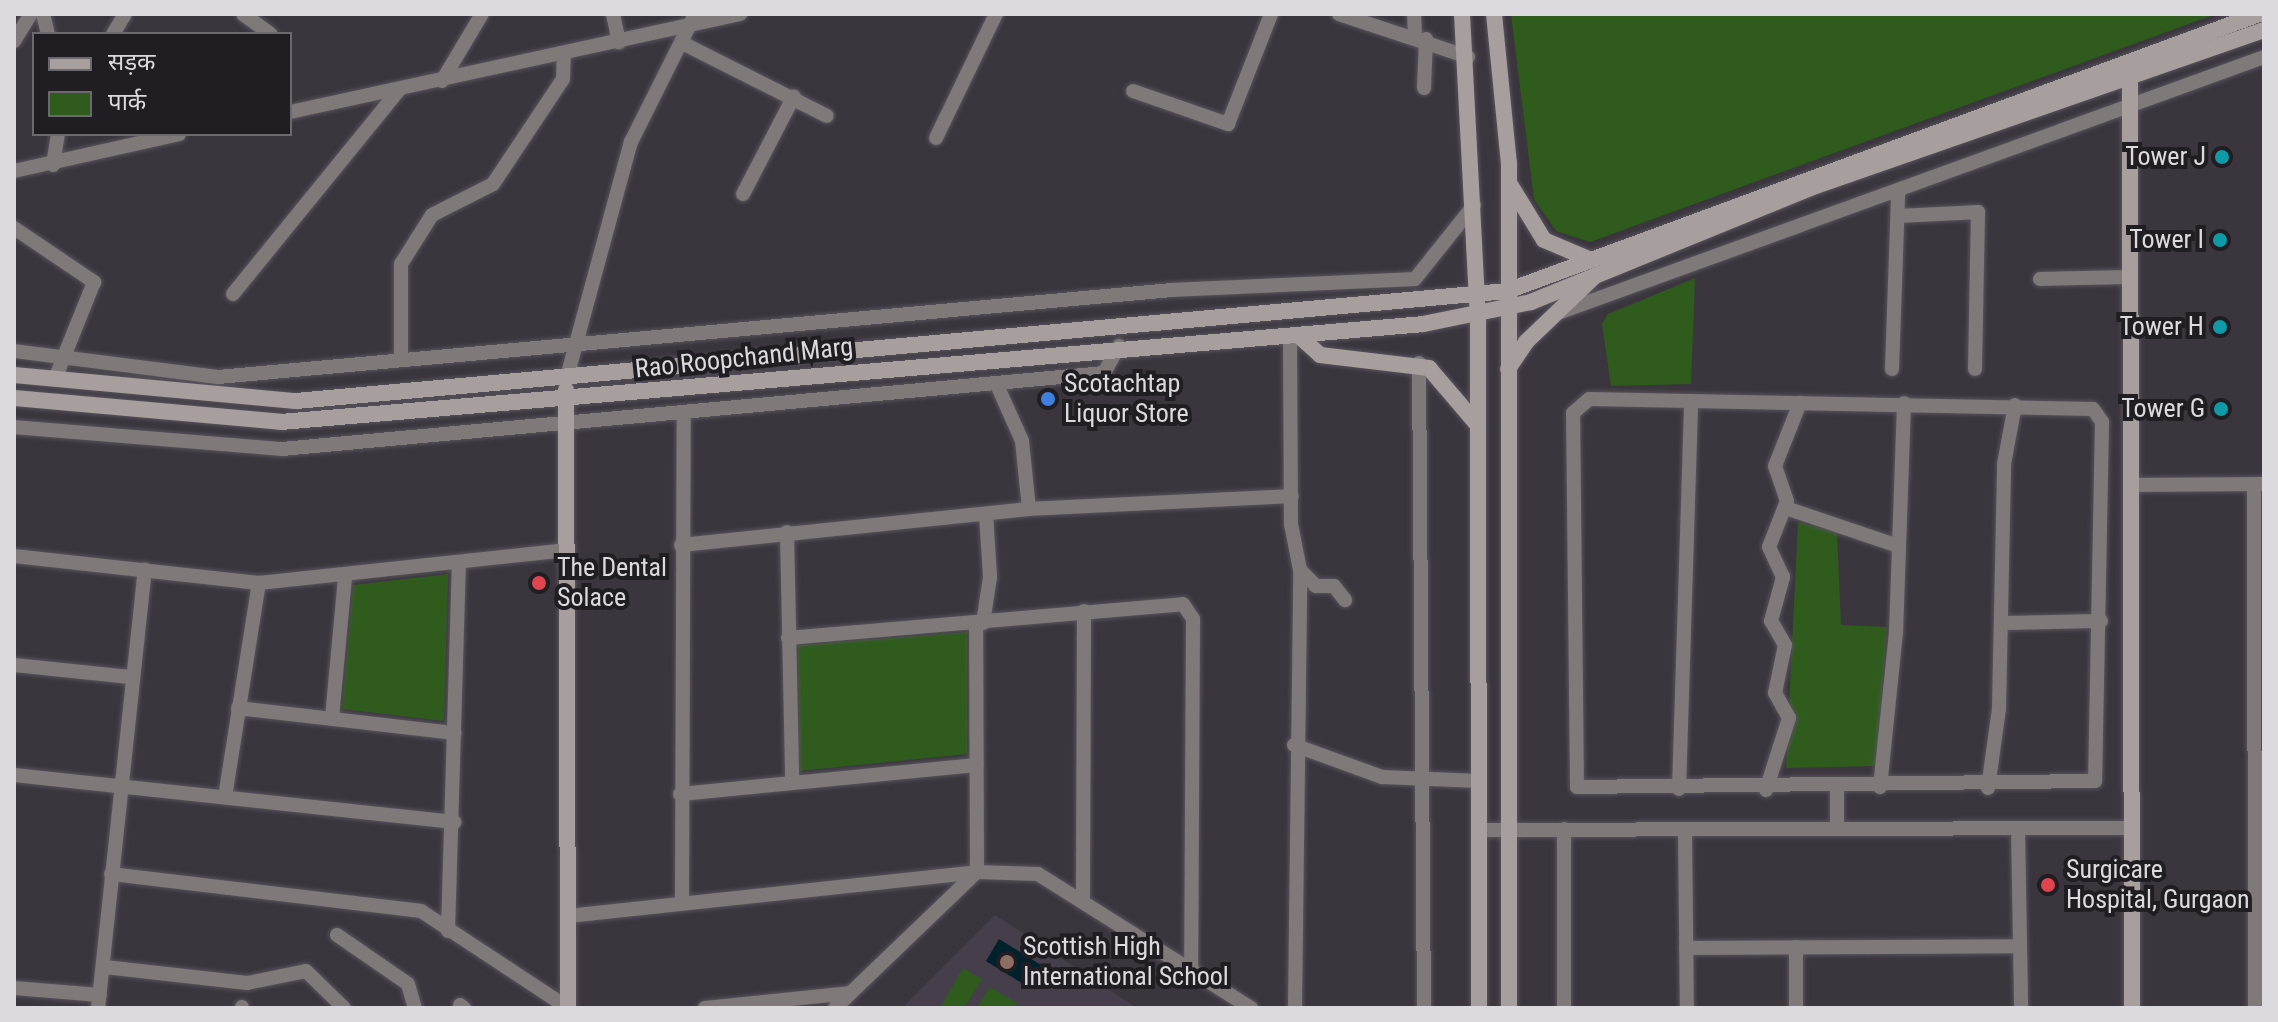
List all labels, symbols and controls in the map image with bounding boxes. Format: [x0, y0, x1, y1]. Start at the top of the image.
legend [32, 32, 292, 136]
text: सड़क [108, 48, 156, 76]
text: पार्क [108, 88, 146, 116]
place label: Tower J [2125, 141, 2206, 173]
marker: Tower J [2213, 148, 2231, 166]
place label: Tower I [2129, 224, 2204, 256]
marker: Tower I [2211, 231, 2229, 249]
place label: Tower H [2120, 311, 2204, 343]
marker: Tower H [2211, 318, 2229, 336]
street label: Rao Roopchand Marg [633, 331, 855, 385]
place label: Scotachtap Liquor Store [1064, 368, 1189, 430]
marker: Scotachtap Liquor Store [1039, 390, 1057, 408]
place label: Tower G [2121, 393, 2205, 425]
marker: Tower G [2212, 400, 2230, 418]
place label: The Dental Solace [557, 552, 667, 614]
marker: The Dental Solace [528, 572, 550, 594]
place label: Surgicare Hospital, Gurgaon [2066, 854, 2250, 916]
marker: Surgicare Hospital, Gurgaon [2037, 874, 2059, 896]
place label: Scottish High International School [1023, 931, 1229, 992]
marker: Scottish High International School [998, 953, 1016, 971]

